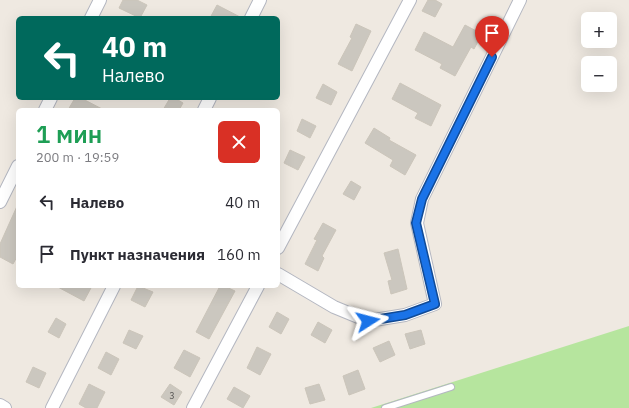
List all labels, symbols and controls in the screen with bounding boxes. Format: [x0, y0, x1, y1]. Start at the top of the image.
map controls [581, 12, 617, 92]
button: + [581, 12, 617, 48]
pin [475, 16, 509, 57]
icon: arrive [481, 22, 503, 44]
text: 40 m [102, 28, 167, 65]
icon: left [36, 32, 88, 84]
button: − [581, 56, 617, 92]
text: Налево [102, 64, 165, 87]
text: 1 мин [36, 118, 102, 150]
button: close [218, 121, 260, 163]
text: 200 m · 19:59 [36, 149, 119, 166]
icon: left [36, 191, 58, 213]
text: Налево [70, 193, 124, 212]
text: 40 m [225, 193, 260, 212]
icon: arrive [36, 243, 58, 265]
text: Пункт назначения [70, 245, 205, 264]
text: 160 m [217, 245, 261, 264]
position arrow [347, 300, 389, 342]
house number: 3 [169, 390, 175, 401]

